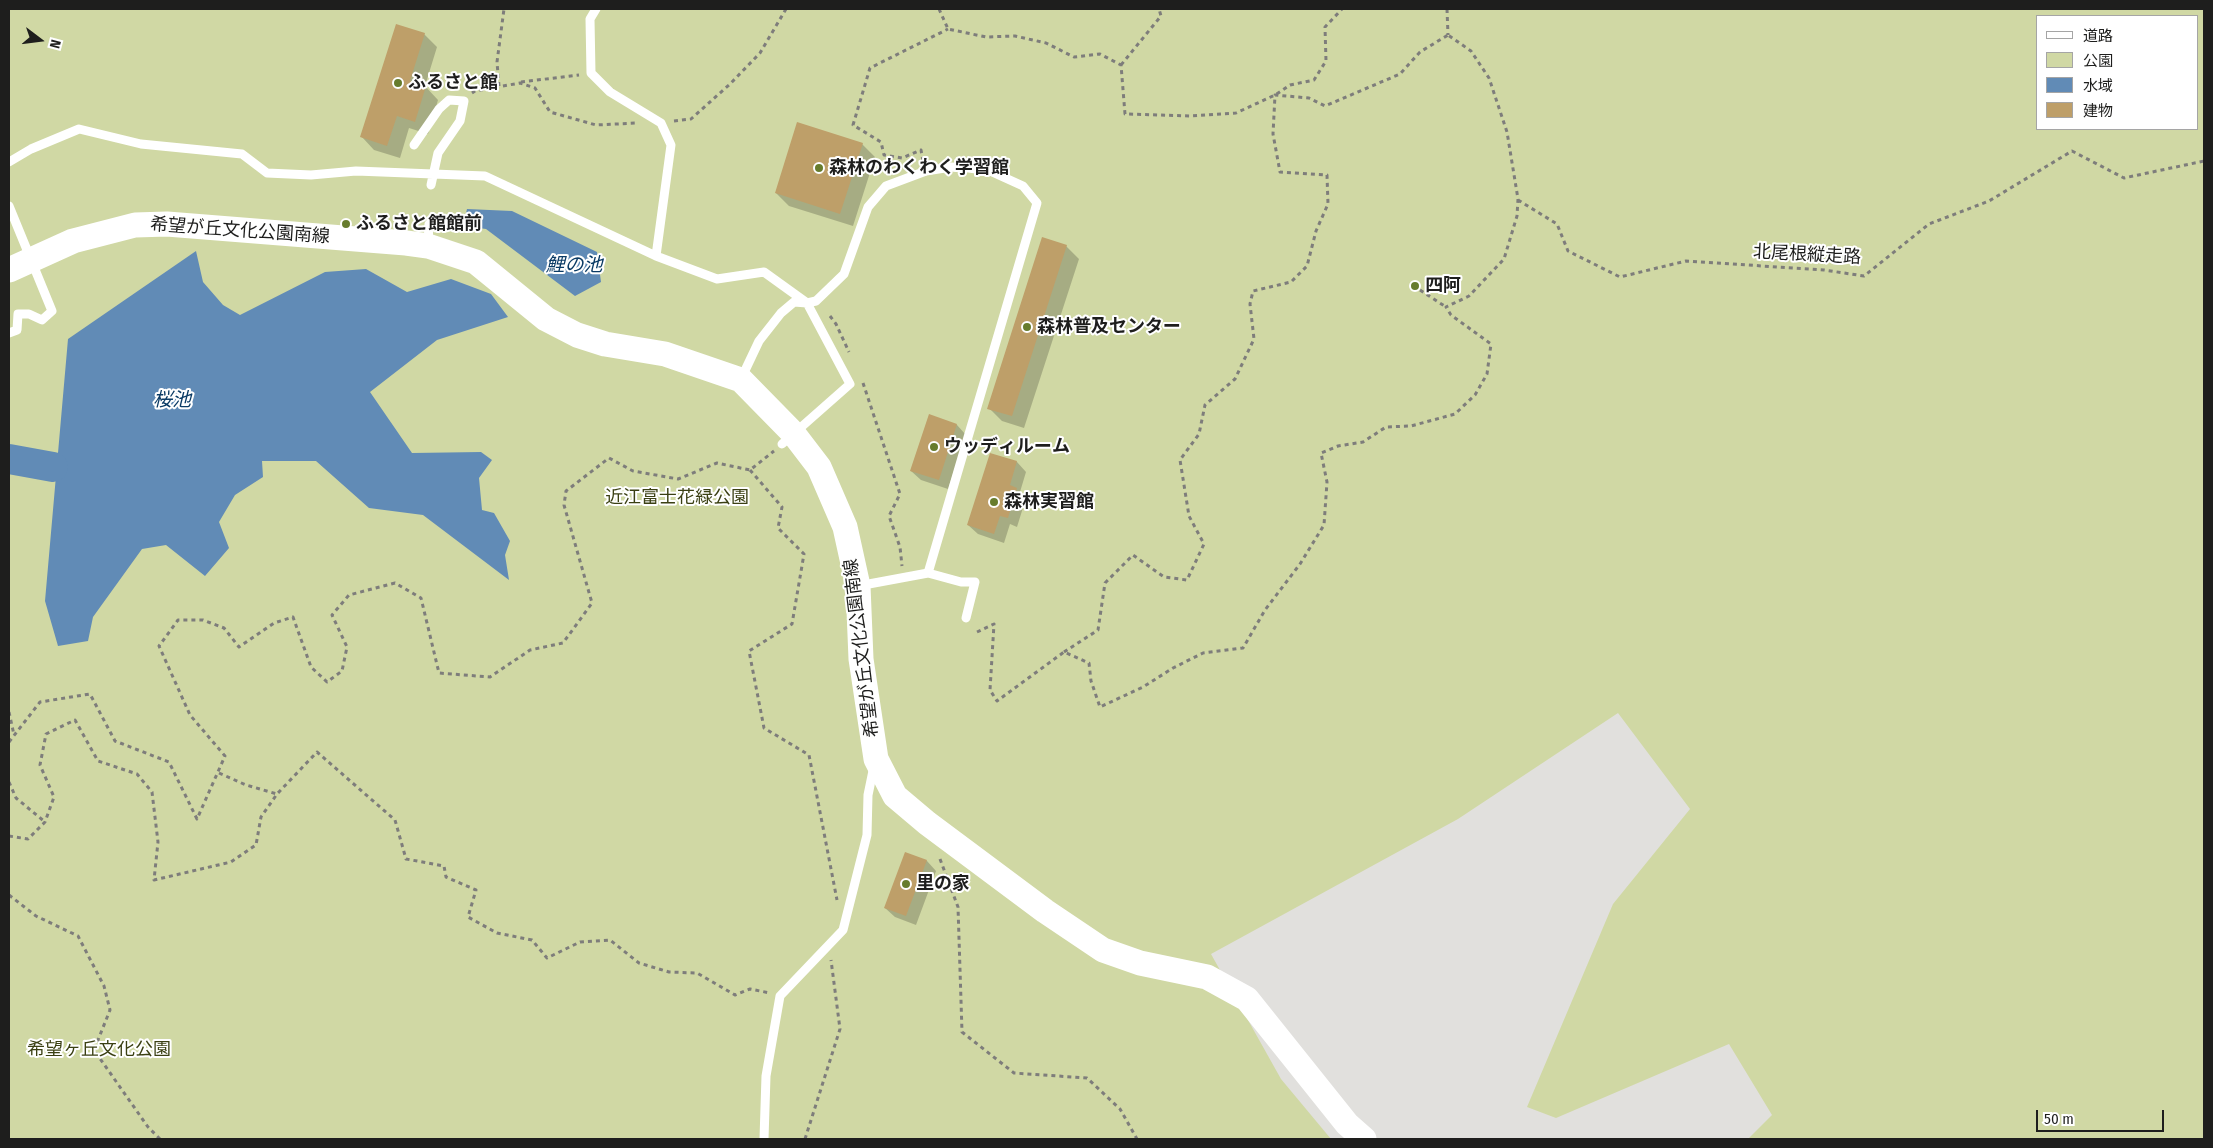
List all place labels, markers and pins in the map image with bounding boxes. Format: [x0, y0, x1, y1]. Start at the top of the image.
place label: ふるさと館 [408, 72, 498, 94]
marker: ふるさと館 [392, 77, 404, 89]
place label: 森林のわくわく学習館 [829, 157, 1009, 179]
marker: 森林のわくわく学習館 [813, 162, 825, 174]
place label: ふるさと館館前 [356, 213, 482, 235]
marker: ふるさと館館前 [340, 218, 352, 230]
place label: 四阿 [1425, 275, 1461, 297]
marker: 四阿 [1409, 280, 1421, 292]
place label: 森林普及センター [1037, 316, 1181, 338]
marker: 森林普及センター [1021, 321, 1033, 333]
place label: ウッディルーム [944, 436, 1070, 458]
marker: ウッディルーム [928, 441, 940, 453]
place label: 森林実習館 [1004, 491, 1094, 513]
marker: 森林実習館 [988, 496, 1000, 508]
place label: 里の家 [916, 873, 970, 895]
marker: 里の家 [900, 878, 912, 890]

